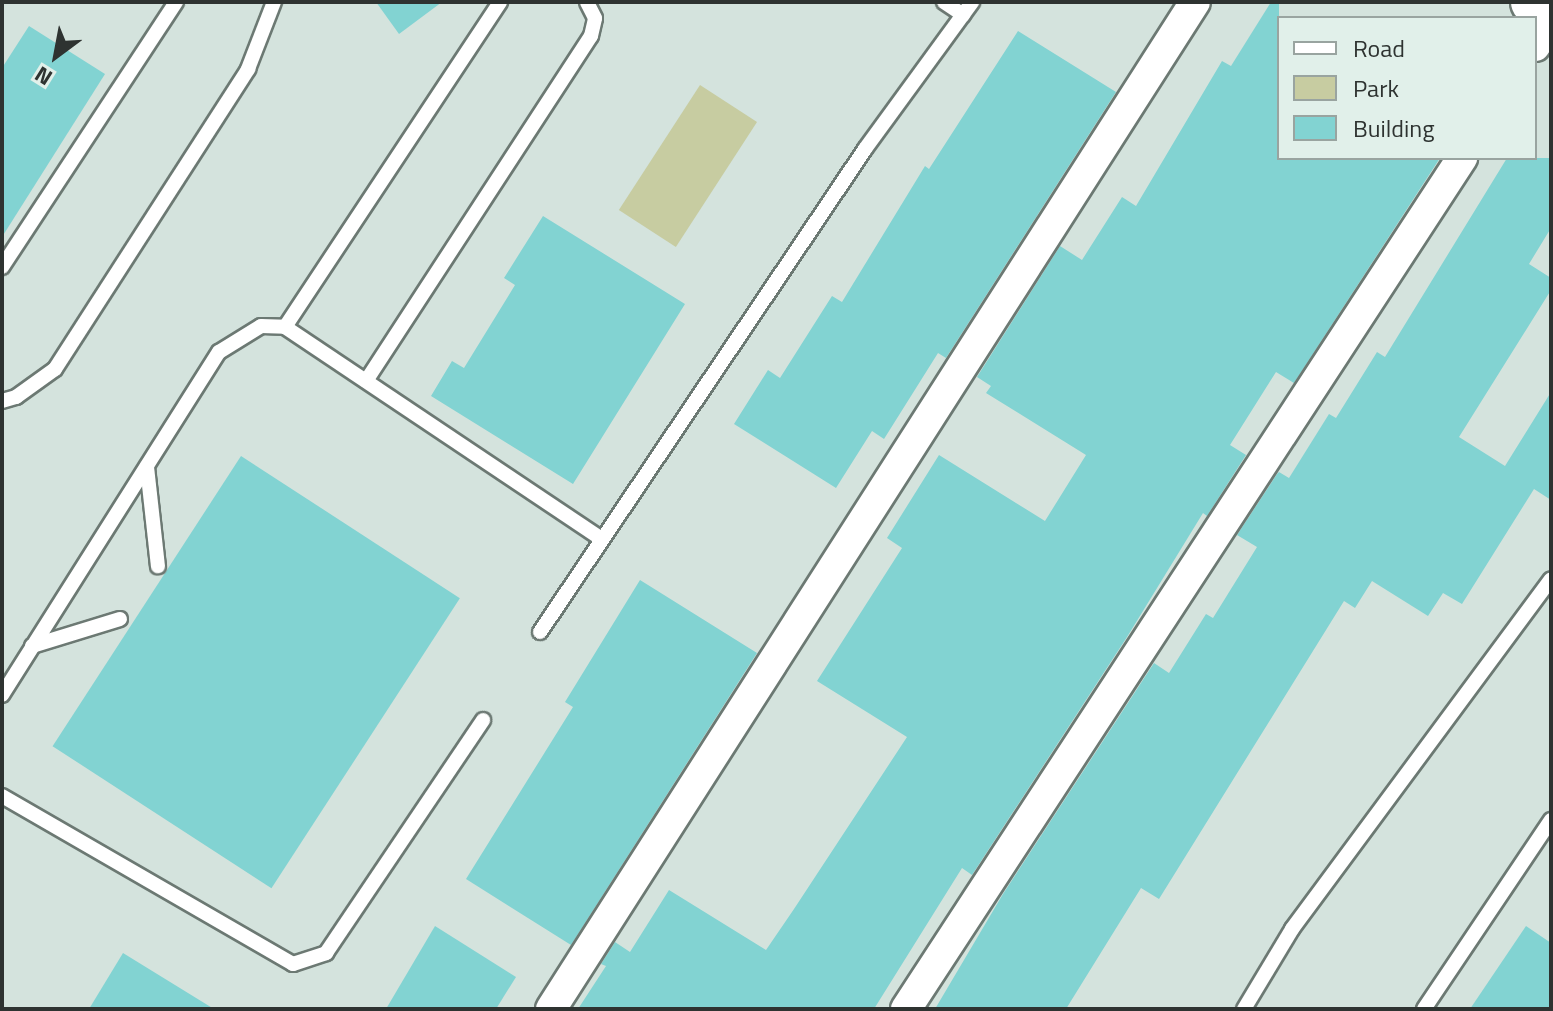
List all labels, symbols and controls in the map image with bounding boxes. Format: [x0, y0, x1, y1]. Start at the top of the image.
north arrow [16, 16, 96, 96]
legend [1277, 16, 1537, 160]
text: Road [1353, 30, 1405, 66]
text: N [28, 58, 59, 95]
text: Park [1353, 70, 1399, 106]
text: Building [1353, 110, 1435, 146]

